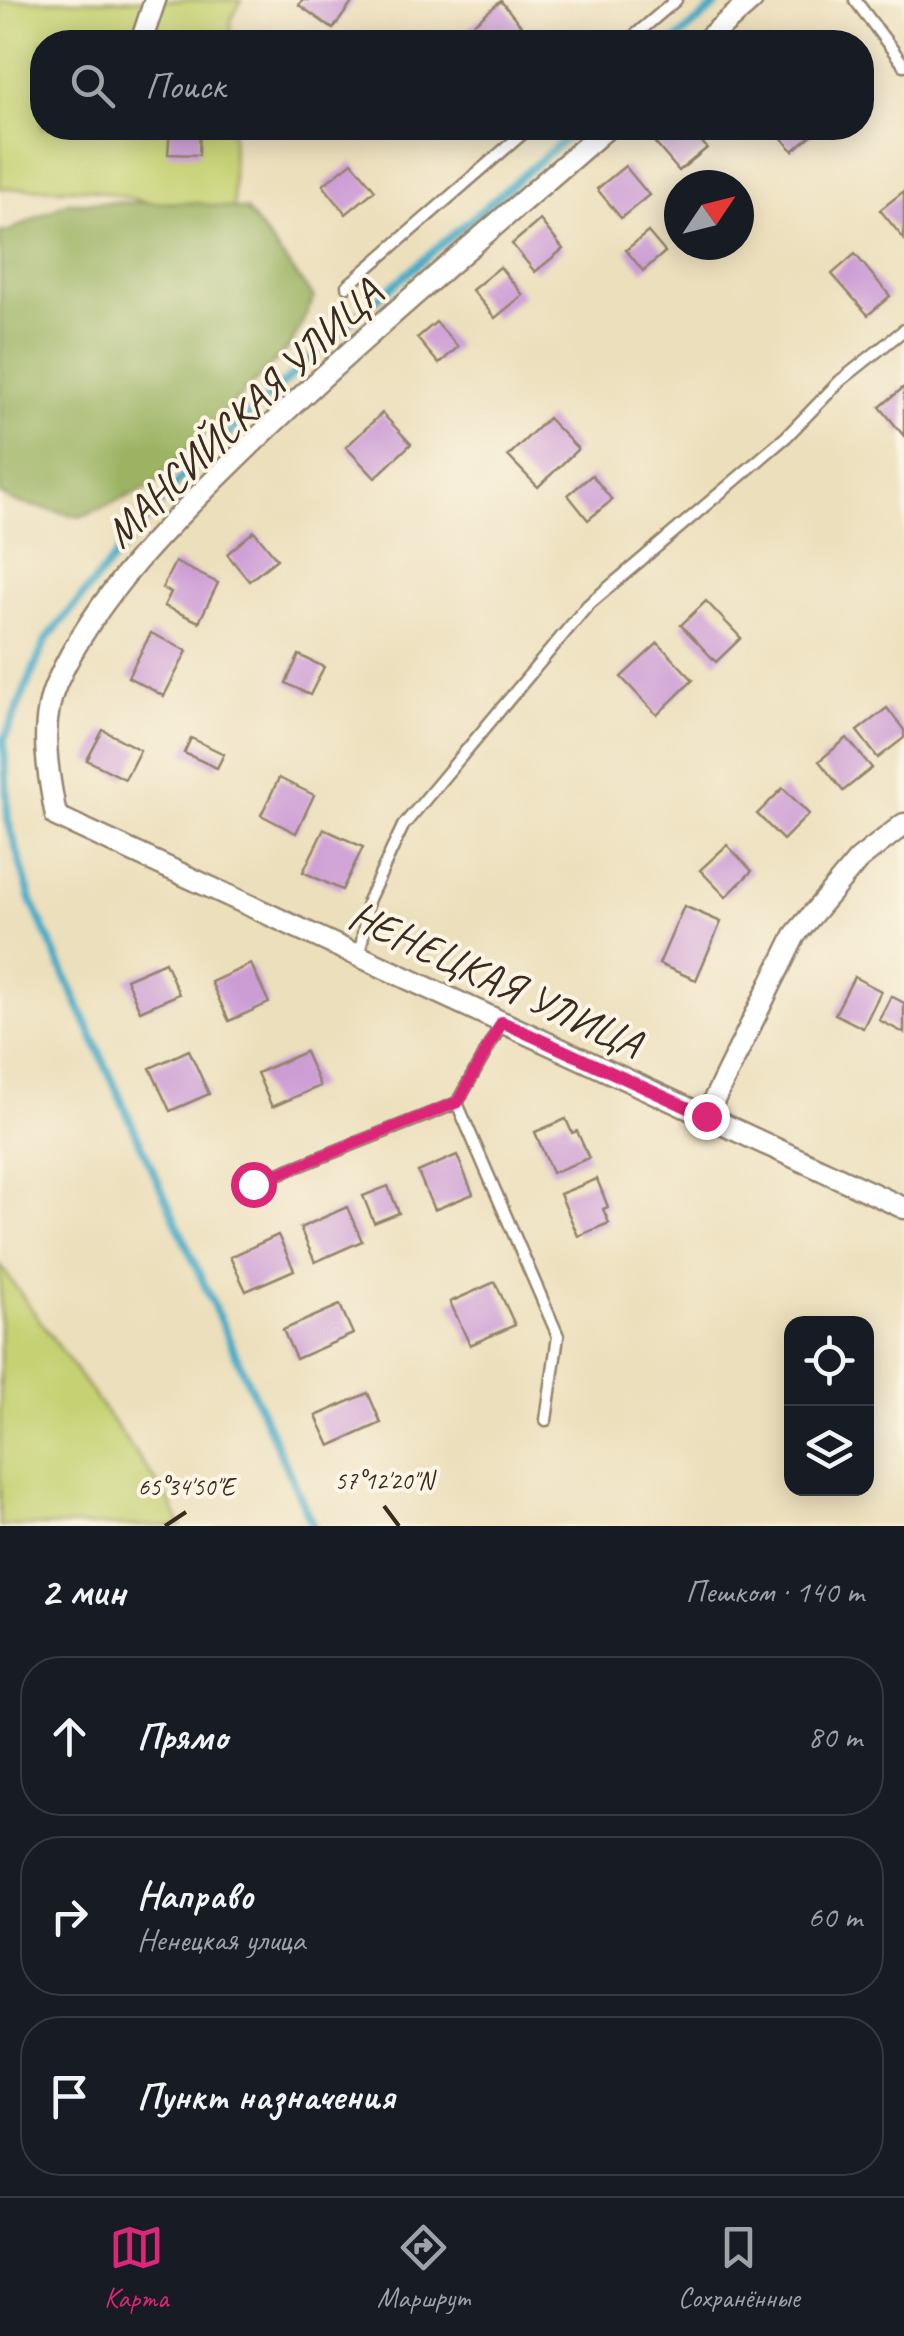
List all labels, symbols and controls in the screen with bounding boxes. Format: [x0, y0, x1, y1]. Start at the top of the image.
search box [30, 30, 874, 140]
icon: search [65, 58, 120, 113]
text: Поиск [145, 62, 225, 109]
north arrow [664, 170, 754, 260]
street label: МАНСИЙСКАЯ УЛИЦА [93, 267, 393, 559]
street label: НЕНЕЦКАЯ УЛИЦА [341, 888, 652, 1071]
route end [684, 1094, 730, 1140]
route start [231, 1162, 277, 1208]
map controls [784, 1316, 874, 1496]
button: locate [784, 1316, 874, 1406]
button: layers [784, 1406, 874, 1496]
text: 57°12'20"N [335, 1465, 437, 1497]
text: 65°34'50"E [138, 1471, 237, 1503]
text: 2 мин [40, 1565, 125, 1618]
text: Пешком · 140 m [685, 1571, 864, 1612]
icon: ahead [42, 1709, 97, 1764]
text: Прямо [137, 1713, 227, 1760]
text: 80 m [808, 1716, 862, 1757]
text: Направо [137, 1872, 253, 1919]
icon: right [42, 1889, 97, 1944]
text: 60 m [808, 1896, 862, 1937]
text: Ненецкая улица [137, 1919, 305, 1960]
icon: arrive [42, 2069, 97, 2124]
text: Пункт назначения [137, 2073, 394, 2120]
tab: Карта [104, 2220, 168, 2315]
tab: Маршрут [377, 2220, 469, 2315]
tab: Сохранённые [678, 2220, 800, 2315]

